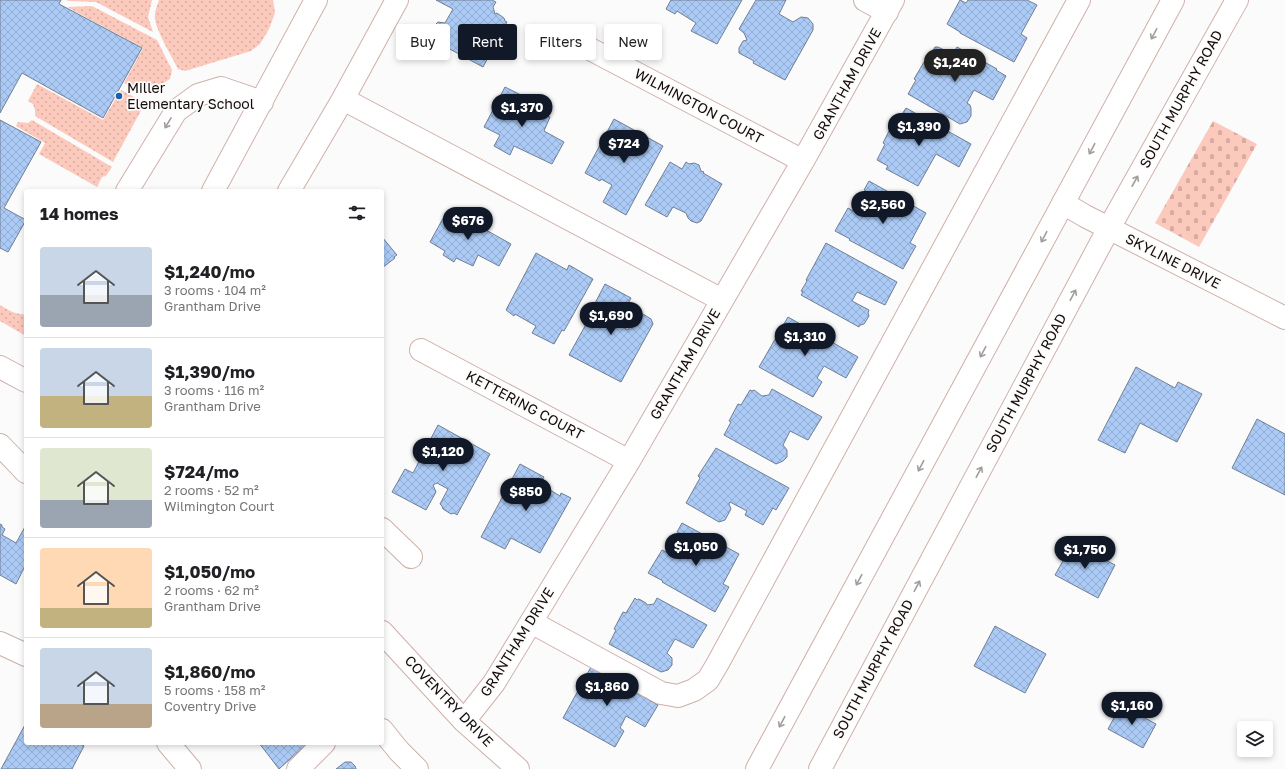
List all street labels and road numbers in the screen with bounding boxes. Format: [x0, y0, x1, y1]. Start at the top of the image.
street label: GRANTHAM DRIVE [809, 25, 884, 143]
street label: SOUTH MURPHY ROAD [1136, 27, 1226, 171]
street label: WILMINGTON COURT [632, 64, 767, 147]
street label: SKYLINE DRIVE [1123, 229, 1224, 292]
street label: GRANTHAM DRIVE [646, 305, 723, 422]
street label: SOUTH MURPHY ROAD [982, 310, 1069, 455]
street label: KETTERING COURT [463, 366, 587, 443]
street label: GRANTHAM DRIVE [476, 584, 557, 699]
street label: SOUTH MURPHY ROAD [829, 596, 916, 741]
street label: COVENTRY DRIVE [402, 652, 497, 750]

